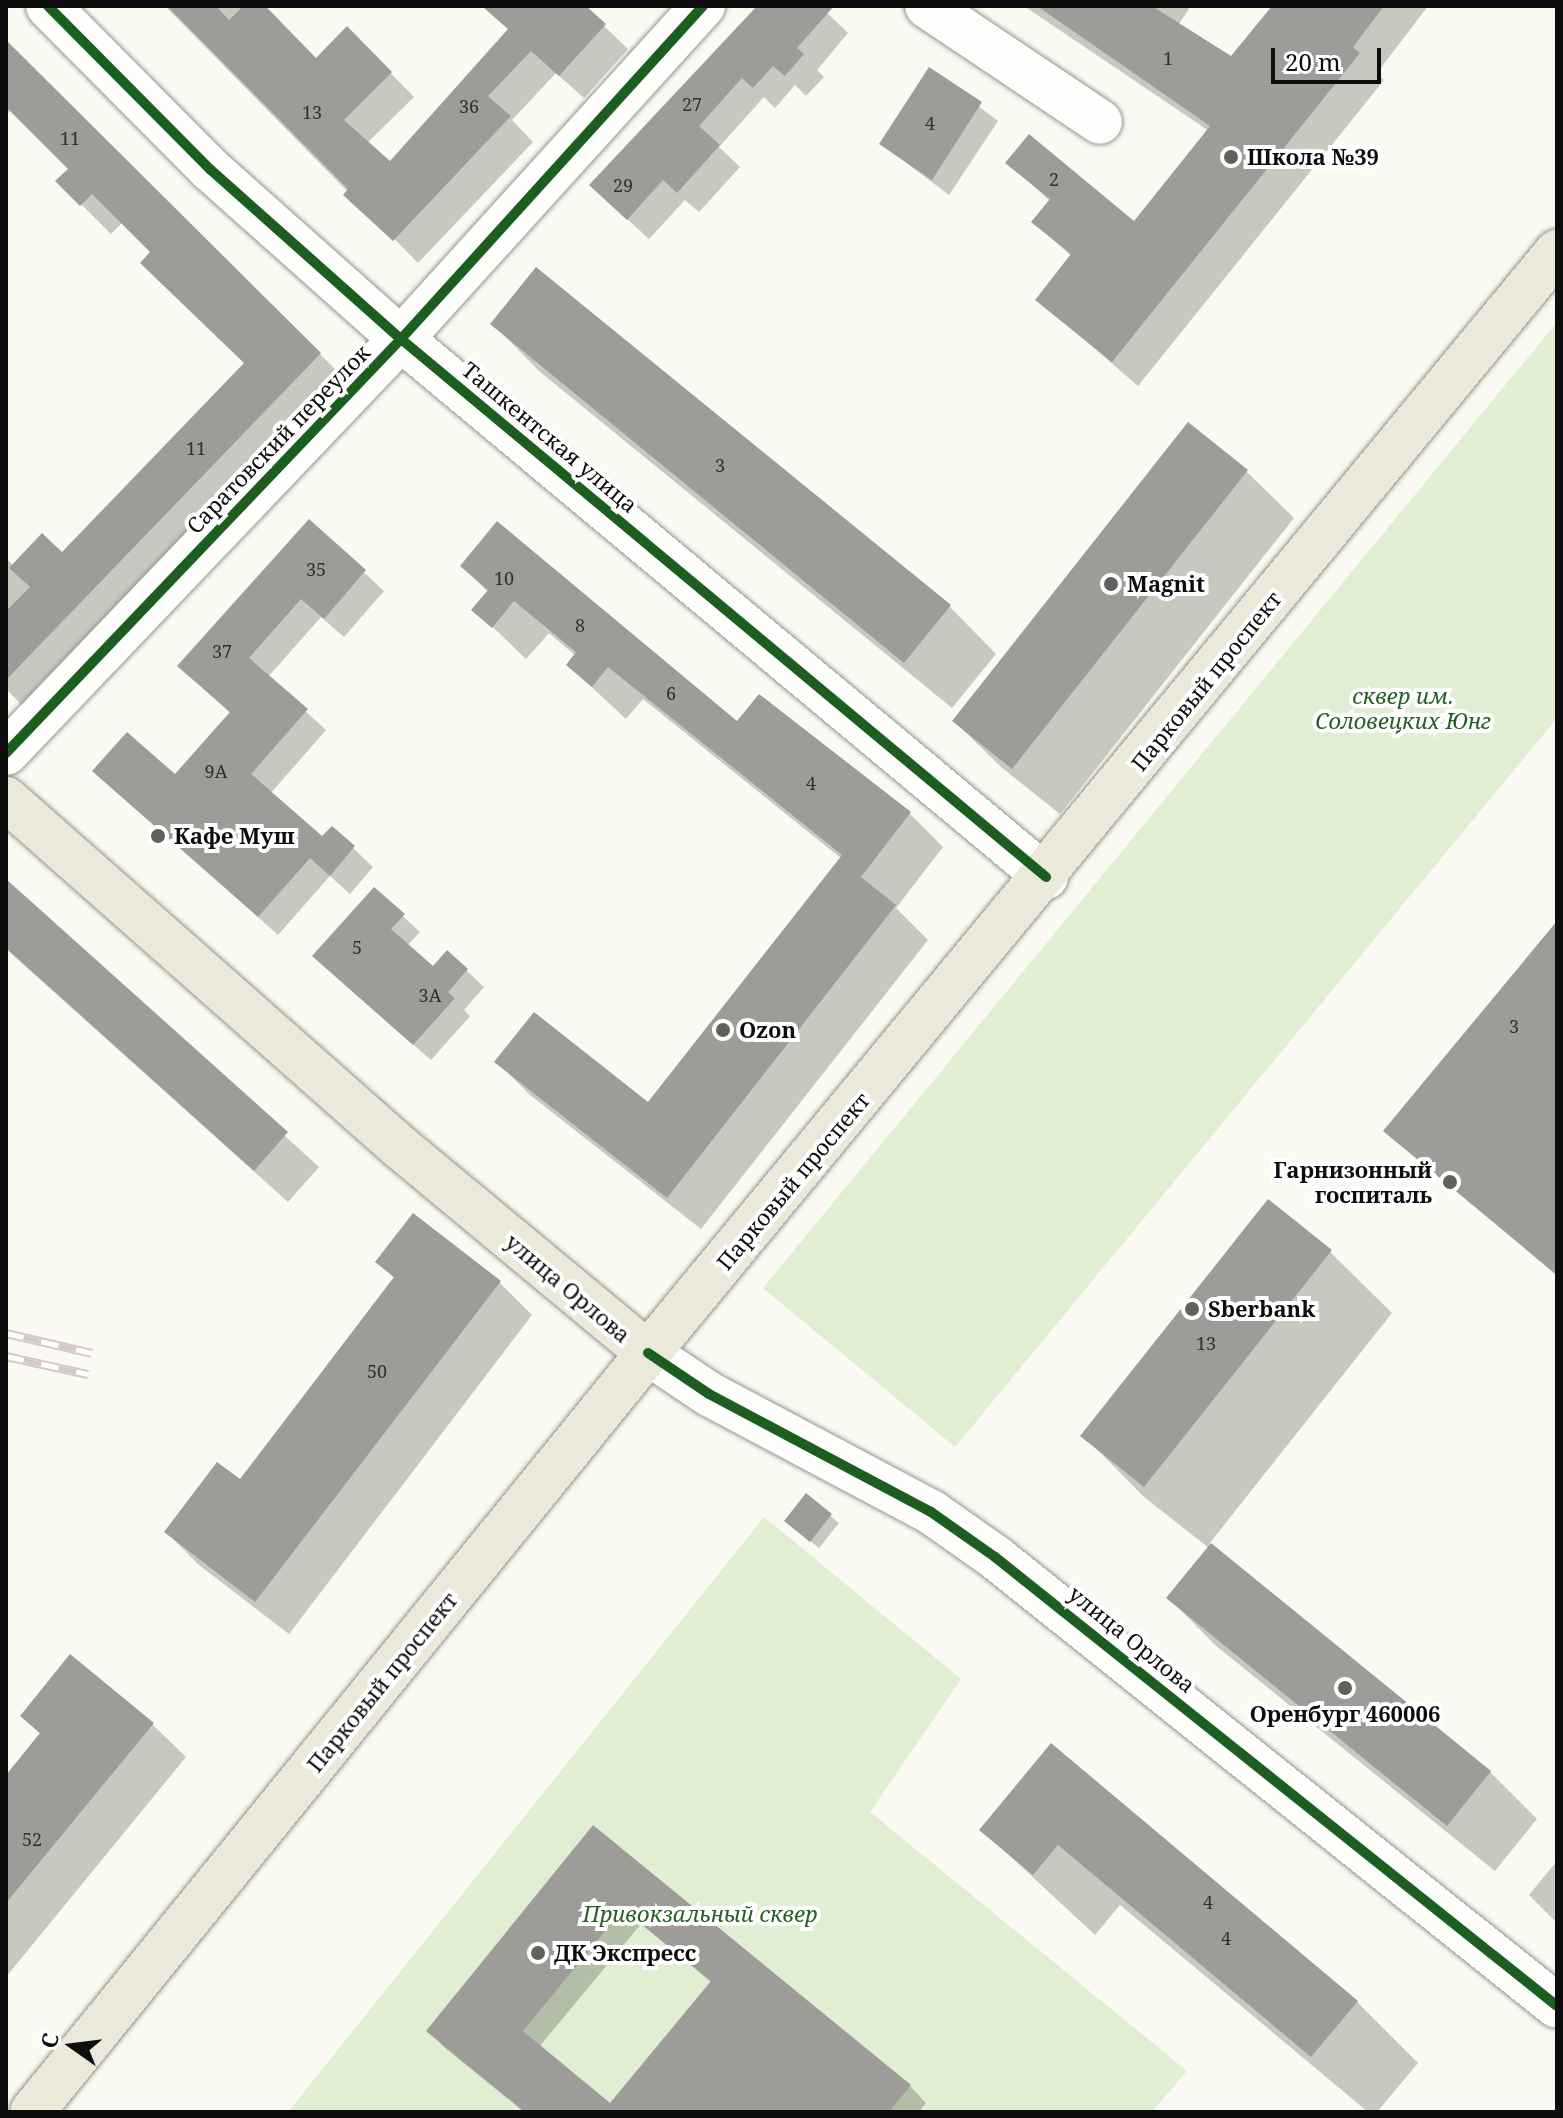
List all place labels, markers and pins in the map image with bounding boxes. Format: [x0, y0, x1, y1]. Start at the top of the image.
place label: Школа №39 [1247, 144, 1379, 170]
marker: Школа №39 [1222, 148, 1240, 166]
place label: Magnit [1127, 571, 1205, 597]
marker: Magnit [1102, 575, 1120, 593]
place label: Кафе Муш [174, 823, 295, 849]
marker: Кафе Муш [149, 827, 167, 845]
place label: Ozon [739, 1017, 796, 1043]
marker: Ozon [714, 1021, 732, 1039]
place label: Гарнизонный госпиталь [1274, 1156, 1432, 1208]
marker: Гарнизонный госпиталь [1439, 1171, 1461, 1193]
place label: Sberbank [1208, 1296, 1315, 1322]
marker: Sberbank [1183, 1300, 1201, 1318]
marker: Оренбург 460006 [1336, 1679, 1354, 1697]
place label: Оренбург 460006 [1250, 1701, 1440, 1727]
place label: ДК Экспресс [554, 1940, 696, 1966]
marker: ДК Экспресс [529, 1944, 547, 1962]

